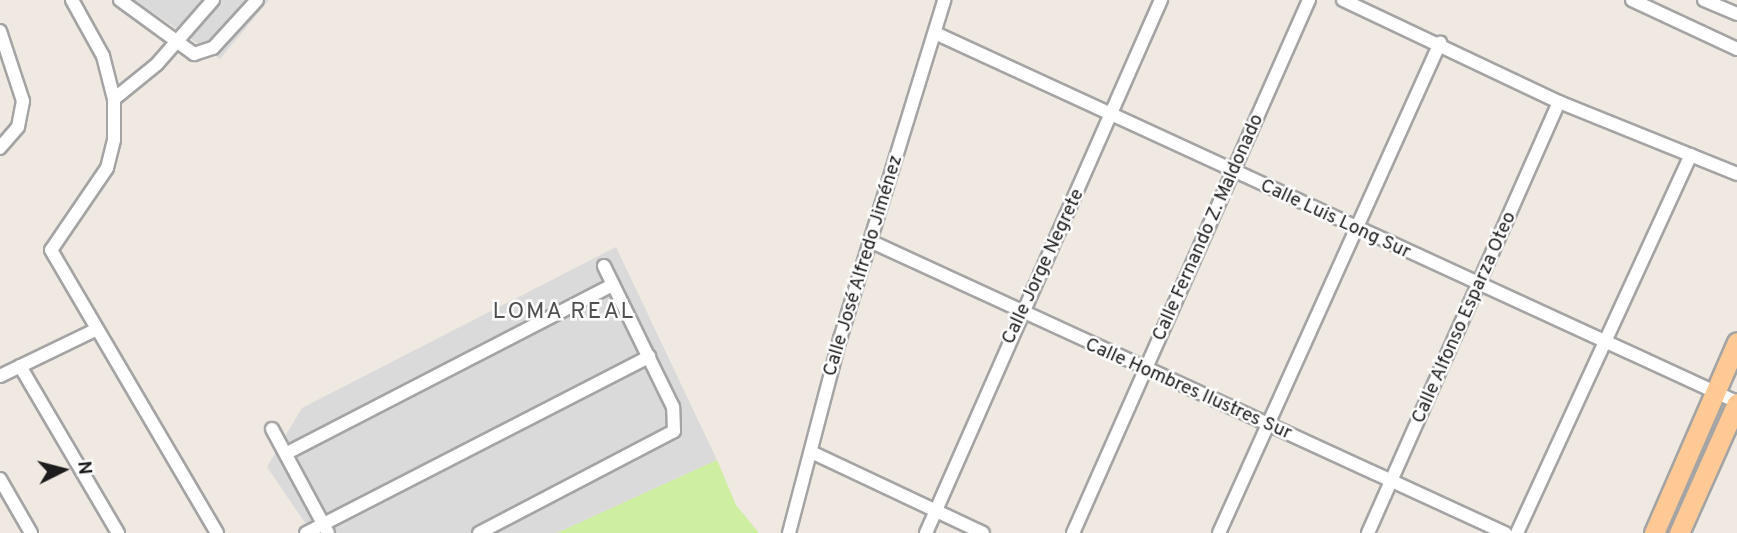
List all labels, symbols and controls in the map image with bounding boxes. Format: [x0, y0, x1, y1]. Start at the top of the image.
street label: Calle Fernando Z. Maldonado [1149, 111, 1269, 345]
street label: Calle José Alfredo Jiménez [819, 152, 909, 380]
street label: Calle Luis Long Sur [1256, 175, 1414, 265]
street label: Calle Jorge Negrete [998, 186, 1090, 348]
street label: Calle Alfonso Esparza Oteo [1408, 208, 1522, 428]
district label: LOMA REAL [493, 299, 635, 327]
street label: Calle Hombres Ilustres Sur [1081, 334, 1295, 446]
north arrow [28, 435, 98, 505]
text: N [71, 460, 97, 476]

